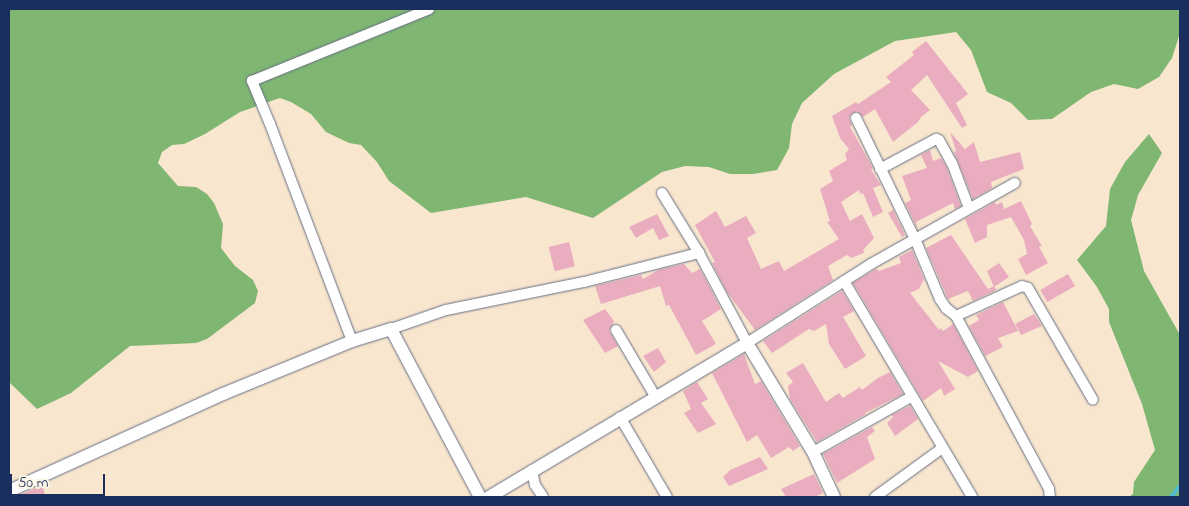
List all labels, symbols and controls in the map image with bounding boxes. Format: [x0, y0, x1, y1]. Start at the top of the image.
scale bar [12, 464, 108, 496]
text: 50 m [18, 472, 48, 494]

